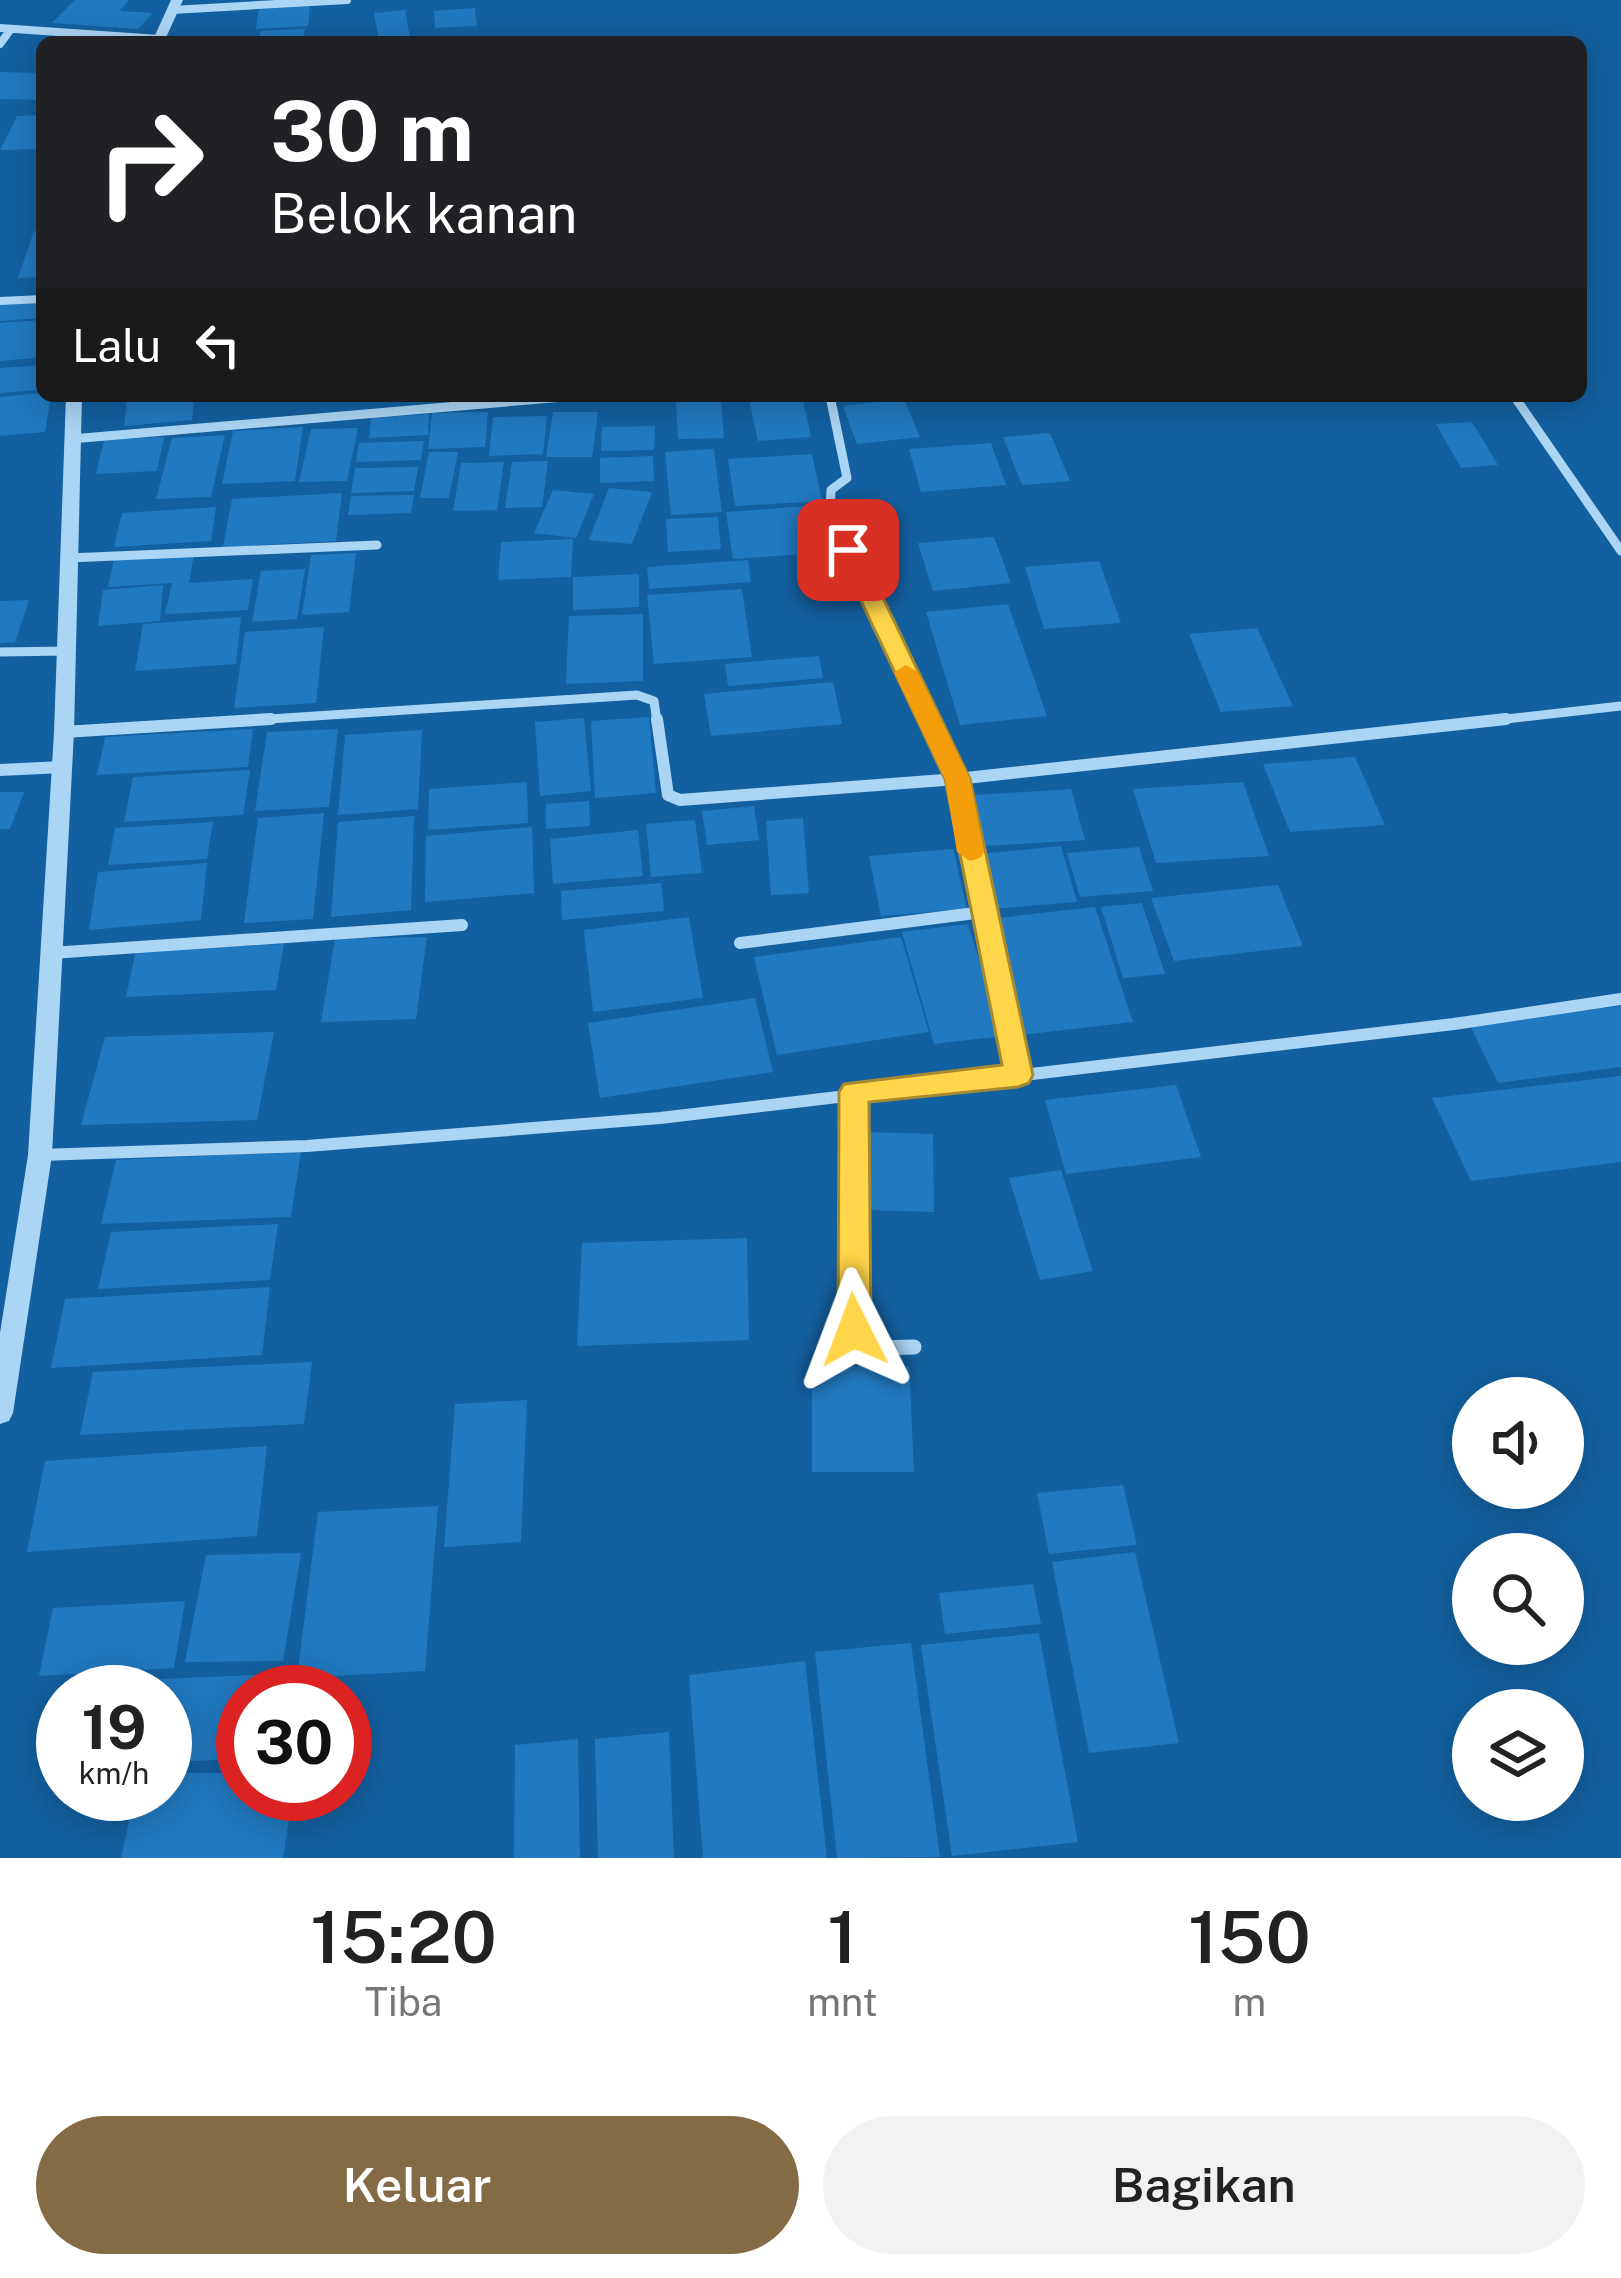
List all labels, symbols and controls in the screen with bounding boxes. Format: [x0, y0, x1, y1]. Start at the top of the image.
text: 30 m [270, 81, 474, 180]
icon: right [72, 84, 228, 240]
text: Belok kanan [270, 182, 578, 245]
icon: left [185, 312, 251, 378]
text: Lalu [72, 319, 161, 372]
pin [797, 499, 899, 601]
icon: arrive [815, 517, 881, 583]
position arrow [791, 1267, 917, 1393]
map controls [1452, 1377, 1584, 1821]
button: sound [1452, 1377, 1584, 1509]
button: search [1452, 1533, 1584, 1665]
speed limit sign: 30 [216, 1665, 372, 1821]
button: layers [1452, 1689, 1584, 1821]
text: 19 [81, 1692, 147, 1763]
text: km/h [79, 1755, 149, 1791]
text: 15:20 [310, 1895, 497, 1979]
text: 1 [827, 1895, 857, 1979]
text: 150 [1188, 1895, 1311, 1979]
text: Tiba [365, 1979, 442, 2025]
text: mnt [807, 1979, 878, 2025]
text: m [1232, 1979, 1266, 2025]
button: Keluar [36, 2116, 799, 2254]
button: Bagikan [823, 2116, 1585, 2254]

